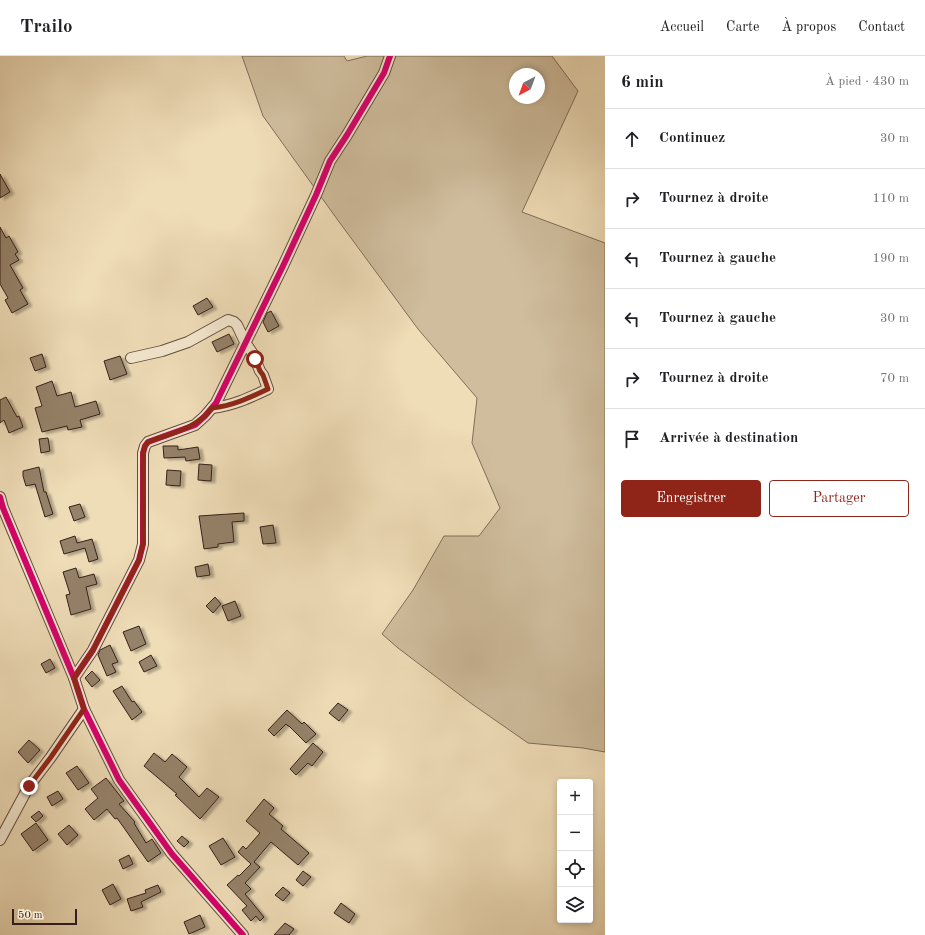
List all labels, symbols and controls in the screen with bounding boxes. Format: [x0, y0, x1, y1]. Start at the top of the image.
text: Trailo [20, 18, 73, 37]
text: Accueil [660, 20, 704, 34]
text: Carte [726, 20, 759, 34]
text: À propos [781, 20, 836, 34]
text: Contact [858, 20, 905, 34]
north arrow [509, 68, 545, 104]
text: 6 min [621, 74, 664, 91]
text: À pied · 430 m [825, 75, 909, 88]
icon: ahead [621, 128, 643, 150]
text: Continuez [659, 131, 725, 146]
text: 30 m [880, 132, 909, 145]
icon: right [621, 188, 643, 210]
text: Tournez à droite [659, 191, 769, 206]
text: 110 m [872, 192, 909, 205]
icon: left [621, 248, 643, 270]
text: Tournez à gauche [659, 251, 776, 266]
text: 190 m [872, 252, 909, 265]
icon: left [621, 308, 643, 330]
text: Tournez à gauche [659, 311, 776, 326]
text: 30 m [880, 312, 909, 325]
route start [246, 350, 264, 368]
icon: right [621, 368, 643, 390]
text: Tournez à droite [659, 371, 769, 386]
text: 70 m [880, 372, 909, 385]
icon: arrive [621, 428, 643, 450]
text: Arrivée à destination [659, 431, 798, 446]
button: Enregistrer [621, 480, 761, 517]
button: Partager [769, 480, 909, 517]
route end [20, 777, 38, 795]
map controls [557, 779, 593, 923]
button: + [557, 779, 593, 815]
button: − [557, 815, 593, 851]
button: locate [557, 851, 593, 887]
button: layers [557, 887, 593, 923]
scale bar [12, 907, 77, 926]
text: 50 m [18, 910, 43, 921]

